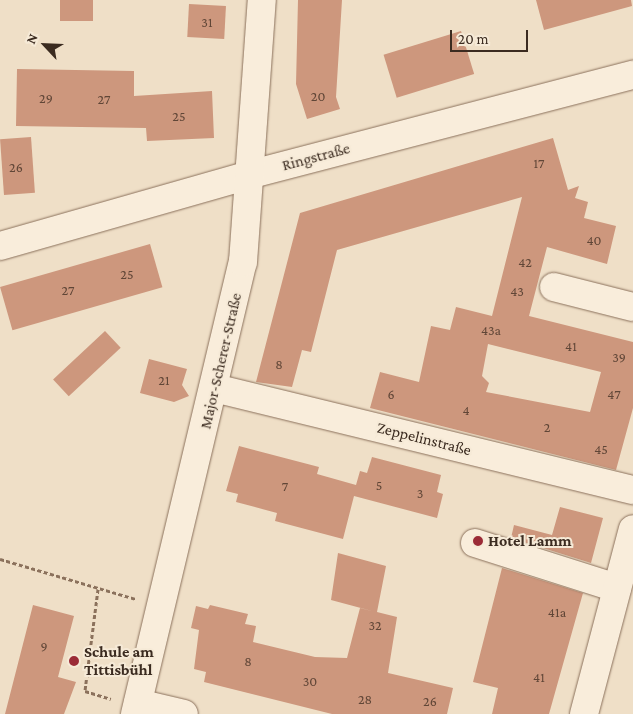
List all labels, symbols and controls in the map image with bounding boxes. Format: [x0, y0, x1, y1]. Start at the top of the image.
house number: 31 [201, 14, 213, 30]
north arrow [20, 20, 70, 70]
scale bar [453, 20, 530, 52]
text: N [22, 31, 41, 46]
text: 20 m [458, 31, 489, 47]
house number: 20 [311, 88, 325, 104]
house number: 29 [39, 90, 53, 106]
house number: 27 [98, 91, 110, 107]
house number: 25 [172, 108, 186, 124]
street label: Ringstraße [280, 139, 352, 175]
house number: 17 [533, 155, 545, 171]
house number: 26 [9, 159, 23, 175]
house number: 40 [586, 232, 602, 248]
house number: 42 [518, 254, 532, 270]
house number: 25 [120, 266, 134, 282]
house number: 27 [62, 282, 74, 298]
house number: 43 [510, 283, 524, 299]
street label: Major-Scherer-Straße [196, 291, 246, 431]
house number: 43a [481, 322, 501, 338]
house number: 41 [565, 338, 577, 354]
house number: 39 [612, 349, 626, 365]
house number: 8 [275, 356, 283, 372]
house number: 21 [158, 372, 170, 388]
house number: 6 [387, 386, 395, 402]
house number: 47 [607, 386, 621, 402]
house number: 4 [462, 402, 470, 418]
street label: Zeppelinstraße [375, 418, 473, 460]
house number: 2 [544, 419, 550, 435]
house number: 45 [594, 441, 608, 457]
house number: 5 [376, 477, 382, 493]
house number: 7 [282, 478, 288, 494]
house number: 3 [417, 485, 423, 501]
place label: Hotel Lamm [488, 531, 572, 551]
marker: Hotel Lamm [472, 535, 484, 547]
house number: 41a [548, 604, 566, 620]
house number: 32 [368, 617, 382, 633]
house number: 9 [40, 638, 48, 654]
place label: Schule am Tittisbühl [84, 642, 154, 680]
house number: 8 [244, 653, 252, 669]
marker: Schule am Tittisbühl [68, 655, 80, 667]
house number: 41 [533, 669, 545, 685]
house number: 30 [303, 673, 317, 689]
house number: 28 [358, 691, 372, 707]
house number: 26 [423, 693, 437, 709]

